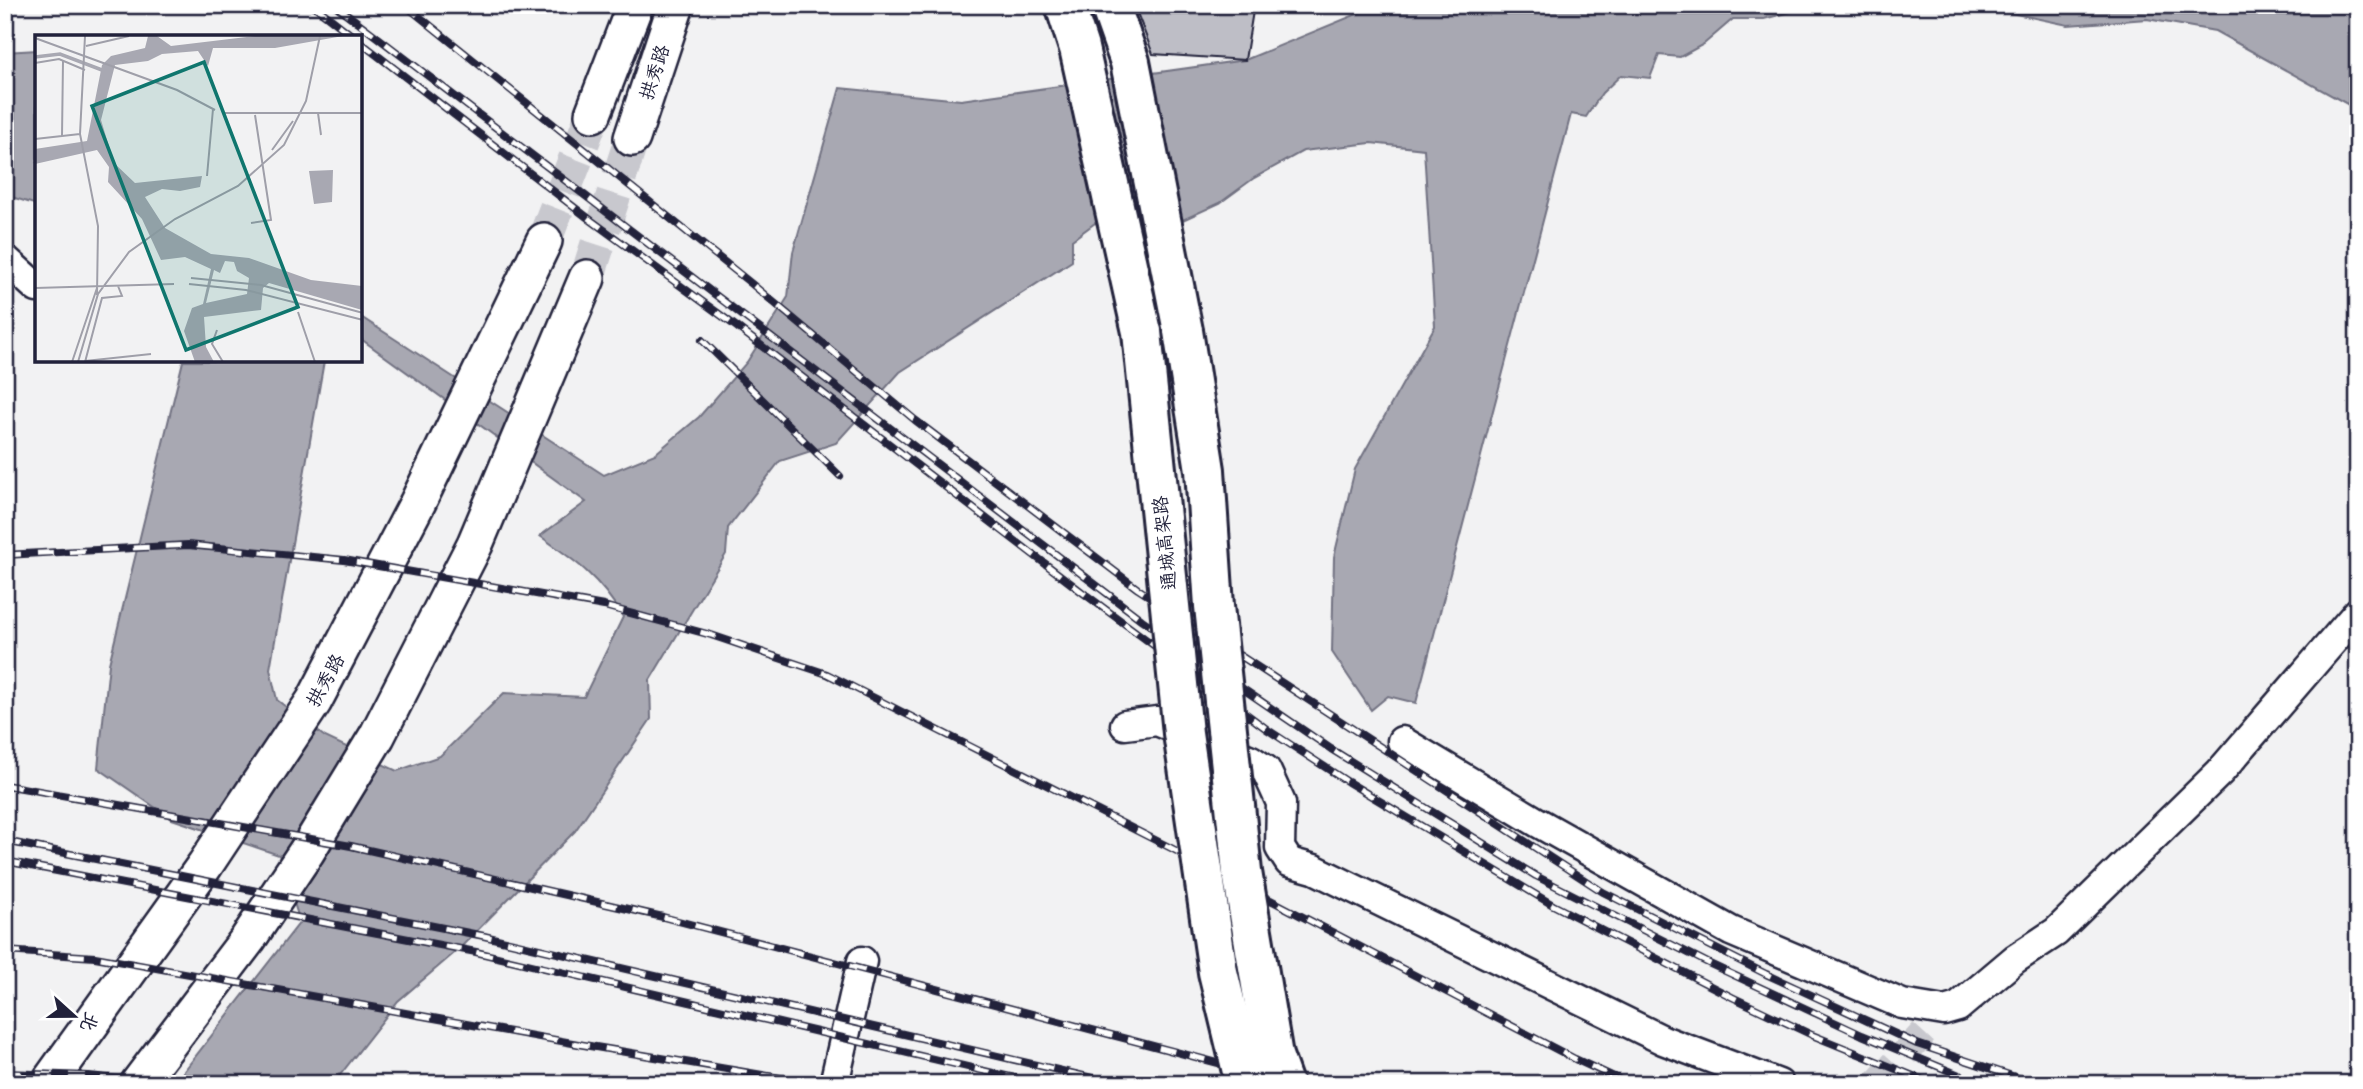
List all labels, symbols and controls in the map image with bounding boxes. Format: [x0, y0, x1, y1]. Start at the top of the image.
inset map [35, 35, 362, 362]
street label: 拱秀路 [633, 41, 679, 104]
street label: 通城高架路 [1146, 494, 1186, 592]
street label: 拱秀路 [300, 649, 354, 713]
north arrow [38, 981, 108, 1050]
text: 北 [71, 1007, 105, 1036]

